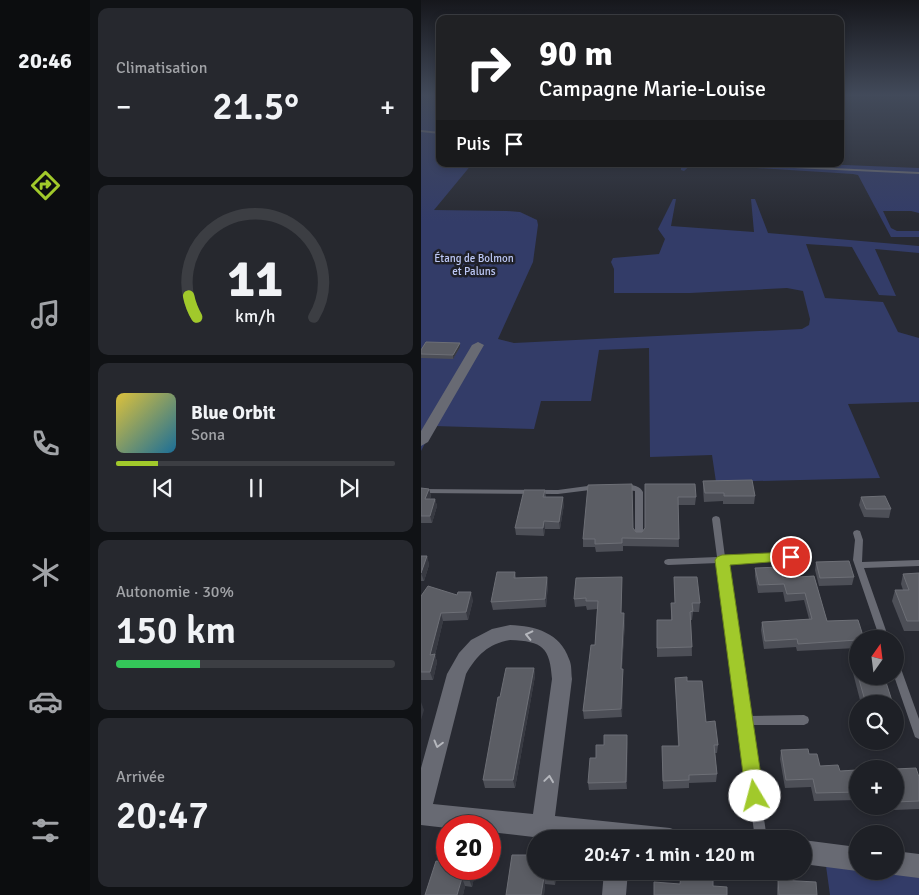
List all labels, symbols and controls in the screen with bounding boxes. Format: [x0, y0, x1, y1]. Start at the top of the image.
text: 90 m [539, 32, 613, 75]
icon: right [456, 35, 521, 100]
text: 20:46 [18, 47, 72, 74]
text: Climatisation [116, 58, 207, 78]
text: Campagne Marie-Louise [539, 75, 766, 102]
text: 21.5° [212, 83, 299, 130]
text: − [116, 90, 131, 124]
text: + [380, 90, 395, 124]
icon: arrive [500, 130, 528, 158]
text: Puis [456, 132, 490, 156]
icon: directions [28, 168, 63, 203]
text: 11 [227, 247, 284, 311]
park label: Étang de Bolmon et Paluns [434, 251, 514, 278]
icon: music [28, 297, 63, 332]
text: km/h [235, 305, 276, 327]
text: Blue Orbit [191, 401, 275, 425]
text: Sona [191, 425, 225, 445]
icon: phone [28, 426, 63, 461]
icon: previous [149, 474, 177, 502]
icon: pause [242, 474, 270, 502]
icon: next [335, 474, 363, 502]
pin [770, 536, 812, 578]
icon: arrive [777, 543, 805, 571]
icon: climate [28, 555, 63, 590]
text: Autonomie · 30% [116, 582, 234, 602]
text: 150 km [116, 607, 236, 654]
one-way arrow [525, 630, 533, 641]
north arrow [849, 630, 903, 685]
map controls [849, 630, 904, 880]
icon: car [28, 684, 63, 719]
button: search [849, 695, 904, 750]
one-way arrow [433, 739, 444, 748]
button: + [849, 760, 904, 815]
text: Arrivée [116, 767, 165, 787]
position arrow [728, 769, 780, 821]
one-way arrow [543, 775, 553, 783]
text: 20:47 [116, 792, 209, 839]
icon: filters [28, 813, 63, 848]
speed limit sign: 20 [436, 815, 501, 880]
button: − [849, 825, 904, 880]
text: 20:47 · 1 min · 120 m [584, 843, 755, 867]

